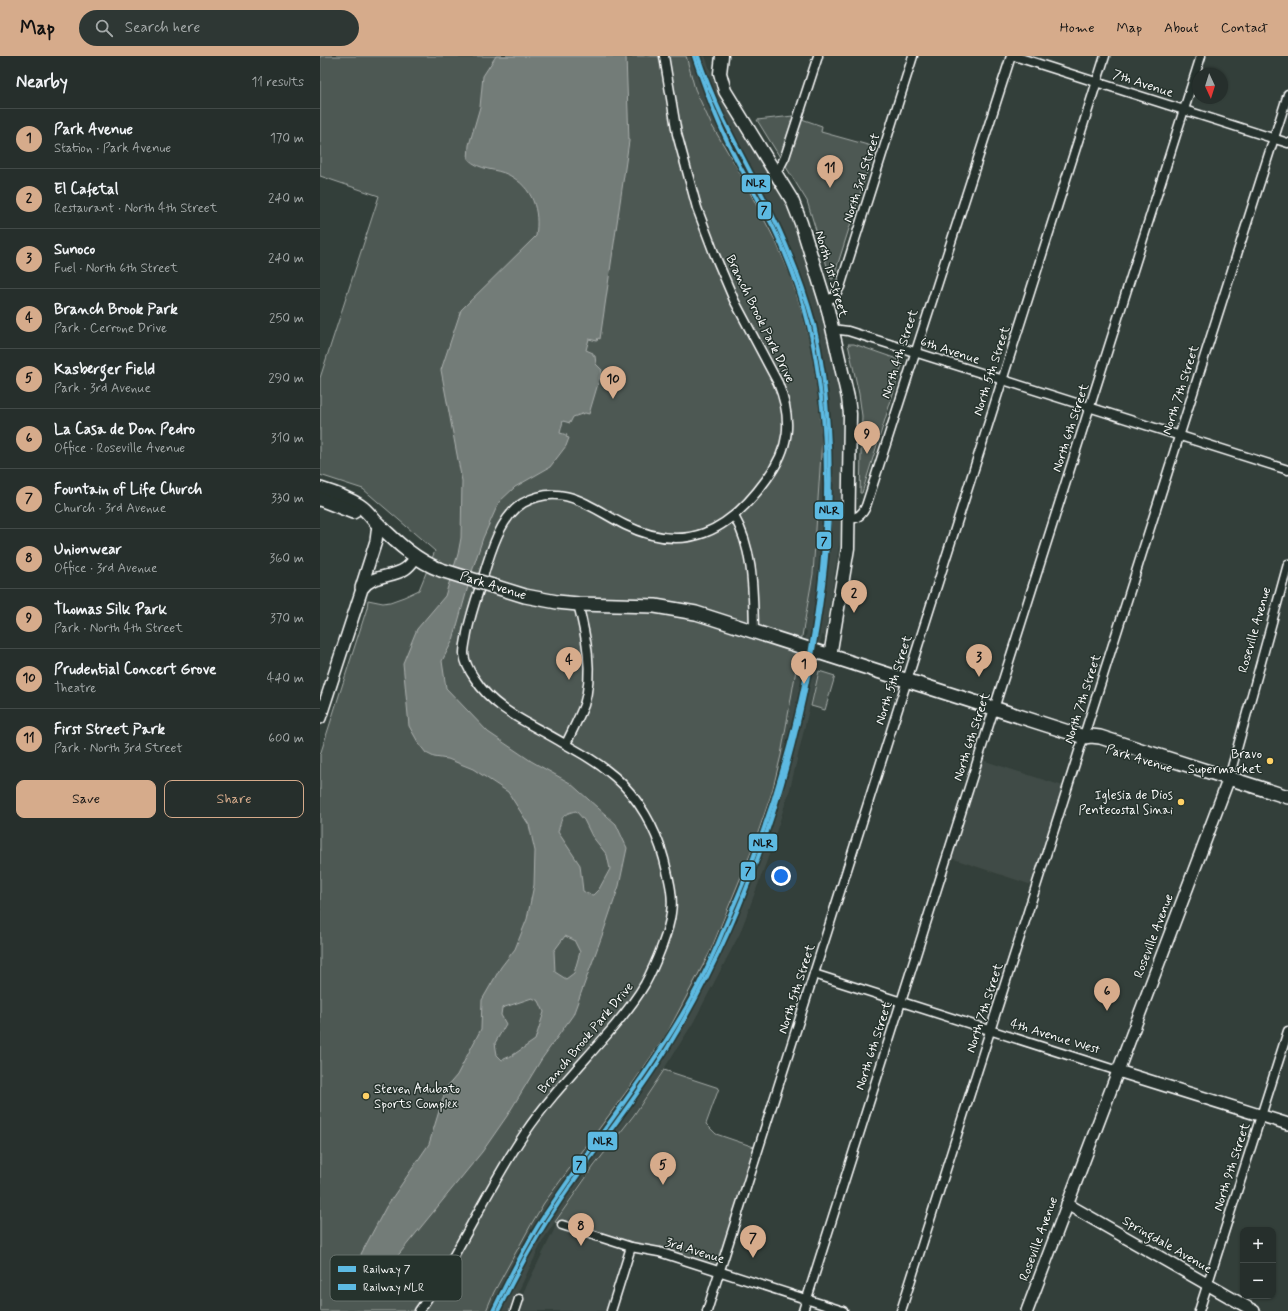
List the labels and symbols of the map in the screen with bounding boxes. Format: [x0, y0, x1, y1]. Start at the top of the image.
street label: 7th Avenue [1110, 66, 1176, 102]
north arrow [1192, 68, 1228, 104]
street label: North 3rd Street [840, 131, 884, 225]
pin: 11 [817, 155, 843, 188]
line badge: NLR [741, 174, 771, 193]
text: NLR [746, 177, 767, 191]
line badge: 7 [757, 201, 772, 220]
text: 7 [761, 204, 768, 218]
street label: North 1st Street [811, 229, 852, 320]
street label: Branch Brook Park Drive [722, 252, 798, 386]
street label: North 4th Street [878, 307, 923, 401]
street label: North 5th Street [970, 324, 1015, 418]
street label: 6th Avenue [918, 333, 982, 369]
street label: North 7th Street [1159, 343, 1204, 437]
pin: 10 [600, 366, 626, 399]
street label: North 6th Street [1049, 381, 1093, 474]
pin: 9 [854, 421, 880, 454]
line badge: NLR [814, 501, 844, 520]
text: NLR [819, 504, 840, 518]
line badge: 7 [816, 531, 832, 550]
text: 7 [821, 535, 828, 549]
street label: Park Avenue [458, 568, 528, 604]
pin: 2 [841, 580, 867, 613]
street label: Roseville Avenue [1235, 585, 1275, 675]
street label: North 5th Street [872, 633, 917, 727]
pin: 3 [966, 644, 992, 677]
pin: 4 [556, 647, 582, 680]
pin: 1 [791, 651, 817, 684]
street label: North 7th Street [1061, 652, 1106, 746]
street label: North 6th Street [950, 690, 994, 783]
street label: Park Avenue [1104, 741, 1174, 777]
place label: Bravo Supermarket [1188, 746, 1262, 778]
marker: Bravo Supermarket [1265, 756, 1275, 766]
place label: Iglesia de Dios Pentecostal Sinai [1078, 787, 1173, 819]
marker: Iglesia de Dios Pentecostal Sinai [1176, 797, 1186, 807]
line badge: NLR [748, 833, 778, 852]
text: NLR [753, 837, 774, 851]
line badge: 7 [740, 861, 756, 881]
text: 7 [745, 865, 752, 879]
your location [771, 866, 791, 886]
street label: Roseville Avenue [1130, 891, 1178, 980]
street label: North 5th Street [775, 942, 820, 1036]
street label: North 7th Street [963, 961, 1008, 1055]
pin: 6 [1094, 978, 1120, 1011]
street label: Branch Brook Park Drive [534, 979, 638, 1097]
street label: North 6th Street [852, 999, 896, 1092]
street label: 4th Avenue West [1008, 1015, 1102, 1059]
place label: Steven Adubato Sports Complex [374, 1081, 460, 1113]
marker: Steven Adubato Sports Complex [361, 1091, 371, 1101]
street label: North 9th Street [1210, 1120, 1254, 1213]
line badge: NLR [587, 1131, 618, 1151]
text: NLR [593, 1135, 614, 1149]
pin: 5 [650, 1152, 676, 1185]
line badge: 7 [572, 1155, 587, 1174]
text: 7 [576, 1159, 583, 1173]
street label: Roseville Avenue [1016, 1194, 1062, 1284]
street label: Springdale Avenue [1118, 1212, 1215, 1279]
pin: 8 [568, 1213, 594, 1246]
pin: 7 [740, 1225, 766, 1258]
street label: 3rd Avenue [663, 1234, 727, 1268]
legend [330, 1255, 462, 1301]
text: Railway 7 [363, 1263, 411, 1277]
text: Railway NLR [363, 1281, 424, 1295]

